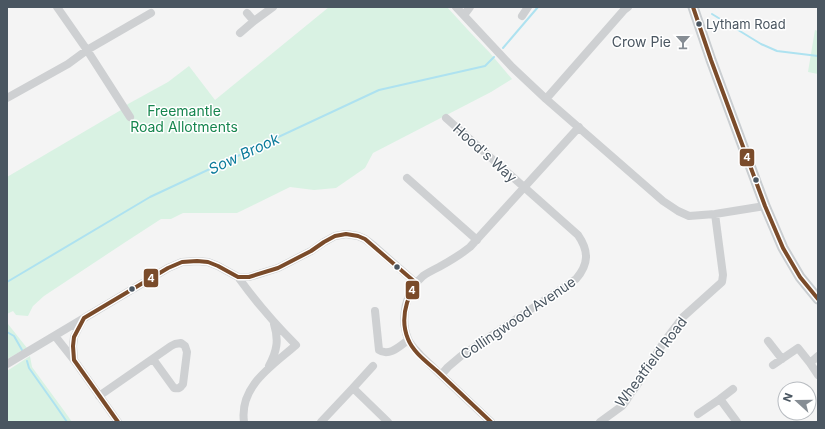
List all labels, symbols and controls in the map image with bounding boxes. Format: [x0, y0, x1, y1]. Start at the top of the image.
place label: Lytham Road [706, 16, 786, 32]
marker: Lytham Road [694, 19, 704, 29]
place label: Crow Pie [612, 33, 671, 50]
bar icon: Crow Pie [674, 33, 692, 51]
park label: Freemantle Road Allotments [130, 102, 238, 135]
street label: Hood's Way [450, 120, 521, 186]
water label: Sow Brook [205, 128, 283, 178]
line badge: 4 [739, 148, 755, 167]
text: 4 [743, 150, 751, 164]
unlabelled marker [751, 175, 761, 185]
unlabelled marker [392, 262, 402, 272]
line badge: 4 [143, 268, 159, 288]
text: 4 [147, 271, 155, 285]
street label: Collingwood Avenue [457, 273, 579, 362]
line badge: 4 [405, 280, 420, 300]
text: 4 [408, 283, 416, 297]
unlabelled marker [127, 284, 137, 294]
street label: Wheatfield Road [611, 313, 690, 410]
north arrow [777, 381, 817, 421]
text: N [780, 391, 796, 404]

